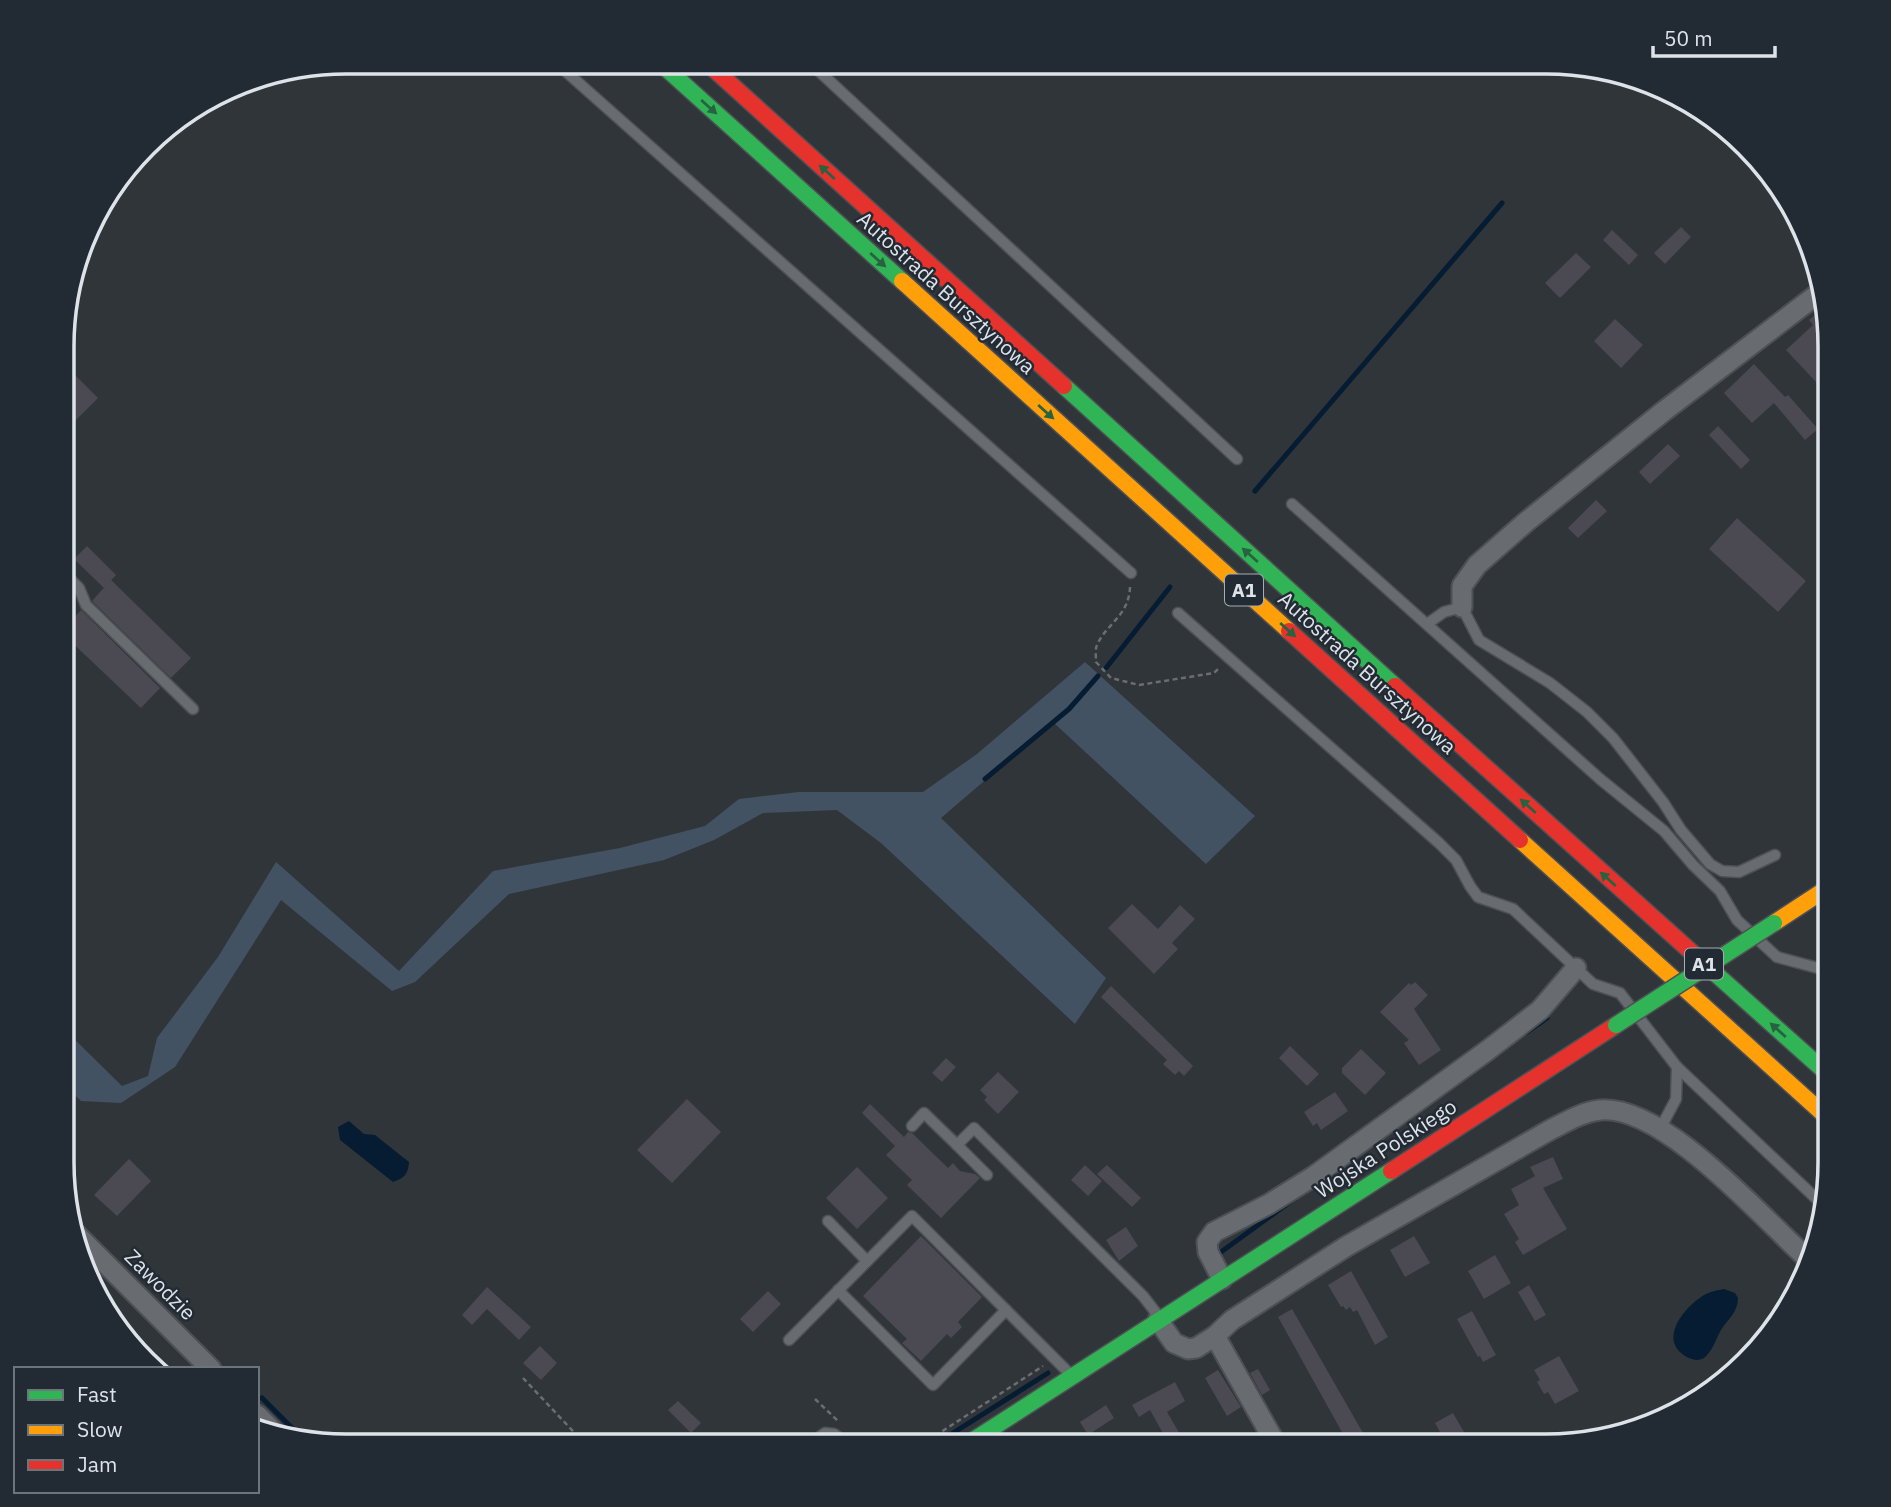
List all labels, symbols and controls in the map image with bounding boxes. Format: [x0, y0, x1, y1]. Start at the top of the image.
scale bar [1653, 14, 1776, 58]
text: 50 m [1664, 24, 1713, 52]
one-way arrow [700, 99, 718, 115]
one-way arrow [818, 164, 836, 180]
street label: Autostrada Bursztynowa [852, 205, 1042, 380]
one-way arrow [869, 251, 886, 267]
one-way arrow [1038, 404, 1055, 419]
one-way arrow [1241, 547, 1259, 563]
road number: A1 [1225, 575, 1263, 606]
street label: Autostrada Bursztynowa [1273, 585, 1463, 760]
one-way arrow [1279, 622, 1297, 638]
one-way arrow [1519, 798, 1537, 814]
one-way arrow [1600, 871, 1617, 887]
road number: A1 [1685, 948, 1723, 980]
one-way arrow [1769, 1022, 1787, 1038]
street label: Wojska Polskiego [1309, 1092, 1462, 1204]
street label: Zawodzie [119, 1243, 202, 1326]
legend [14, 1367, 259, 1493]
text: Fast [77, 1380, 117, 1408]
text: Slow [77, 1415, 123, 1443]
text: Jam [77, 1450, 117, 1478]

